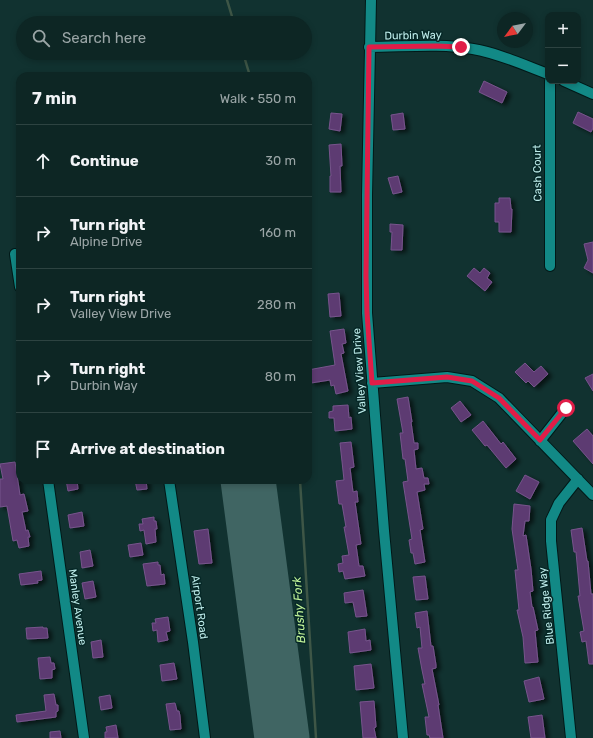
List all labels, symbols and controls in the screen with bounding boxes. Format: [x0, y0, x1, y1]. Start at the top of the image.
north arrow [497, 12, 533, 48]
map controls [545, 12, 581, 84]
button: + [545, 12, 581, 48]
search box [16, 16, 312, 60]
icon: search [30, 27, 52, 49]
text: Search here [62, 29, 146, 47]
street label: Durbin Way [384, 29, 442, 42]
route end [452, 38, 470, 56]
button: − [545, 48, 581, 84]
text: 7 min [32, 88, 77, 108]
text: Walk · 550 m [220, 91, 296, 106]
street label: Cash Court [530, 144, 544, 202]
icon: ahead [32, 150, 54, 172]
text: Continue [70, 152, 139, 170]
text: 30 m [265, 153, 296, 168]
text: Turn right [70, 216, 145, 234]
icon: right [32, 222, 54, 244]
text: 160 m [260, 225, 296, 240]
text: Alpine Drive [70, 234, 142, 249]
text: Turn right [70, 288, 145, 306]
icon: right [32, 294, 54, 316]
text: 280 m [257, 297, 296, 312]
text: Valley View Drive [70, 306, 171, 321]
street label: Valley View Drive [350, 328, 369, 414]
text: Turn right [70, 360, 145, 378]
icon: right [32, 366, 54, 388]
text: 80 m [265, 369, 296, 384]
text: Durbin Way [70, 378, 138, 393]
route start [557, 399, 575, 417]
icon: arrive [32, 438, 54, 460]
text: Arrive at destination [70, 440, 225, 458]
street label: Blue Ridge Way [536, 567, 557, 645]
street label: Manley Avenue [66, 568, 89, 646]
street label: Airport Road [189, 574, 210, 640]
water label: Brushy Fork [290, 575, 308, 644]

